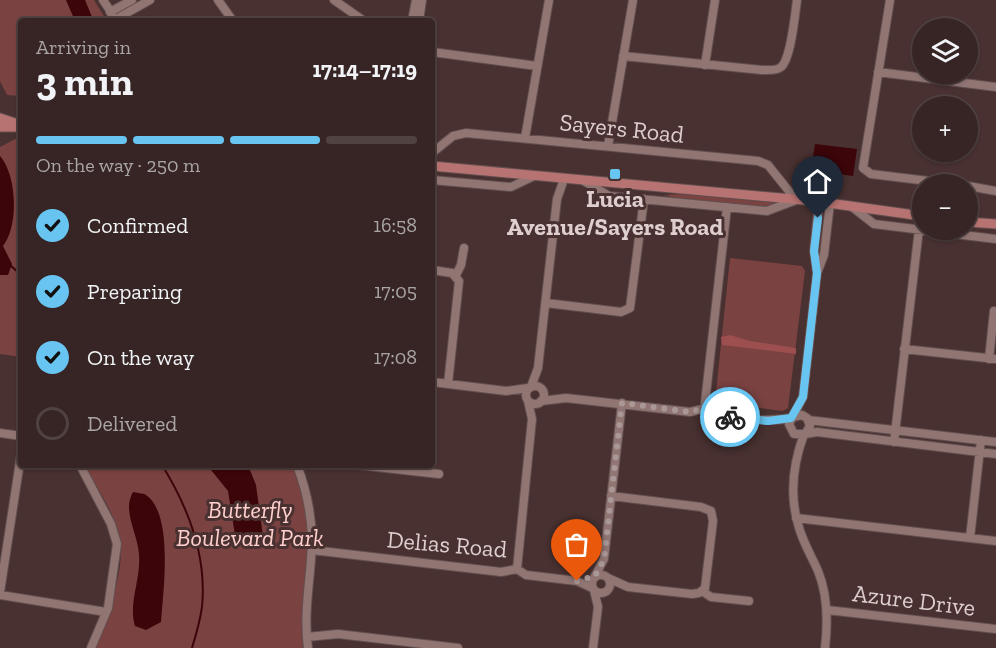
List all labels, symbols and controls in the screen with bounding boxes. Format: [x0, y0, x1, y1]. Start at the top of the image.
map controls [912, 18, 978, 240]
button: layers [912, 18, 978, 84]
text: Arriving in [36, 35, 131, 59]
text: 17:14–17:19 [313, 56, 417, 83]
text: 3 min [36, 58, 133, 105]
button: + [912, 96, 978, 162]
street label: Sayers Road [558, 107, 686, 149]
text: On the way · 250 m [36, 153, 200, 177]
pin [792, 156, 843, 218]
icon: home [801, 165, 834, 198]
marker: Lucia Avenue/Sayers Road [608, 167, 622, 181]
button: − [912, 174, 978, 240]
place label: Lucia Avenue/Sayers Road [507, 184, 723, 241]
icon: check [36, 209, 69, 242]
text: Confirmed [87, 212, 188, 239]
text: 16:58 [373, 213, 417, 237]
icon: check [36, 275, 69, 308]
text: Preparing [87, 278, 182, 305]
text: 17:05 [374, 279, 417, 303]
icon: check [36, 341, 69, 374]
text: On the way [87, 344, 194, 371]
text: 17:08 [373, 345, 417, 369]
courier [700, 387, 760, 447]
icon: bike [714, 401, 747, 434]
text: Delivered [87, 410, 177, 437]
park label: Butterfly Boulevard Park [176, 495, 324, 552]
pin [551, 519, 602, 581]
street label: Delias Road [386, 524, 508, 564]
icon: bag [560, 528, 593, 561]
street label: Azure Drive [851, 578, 977, 622]

